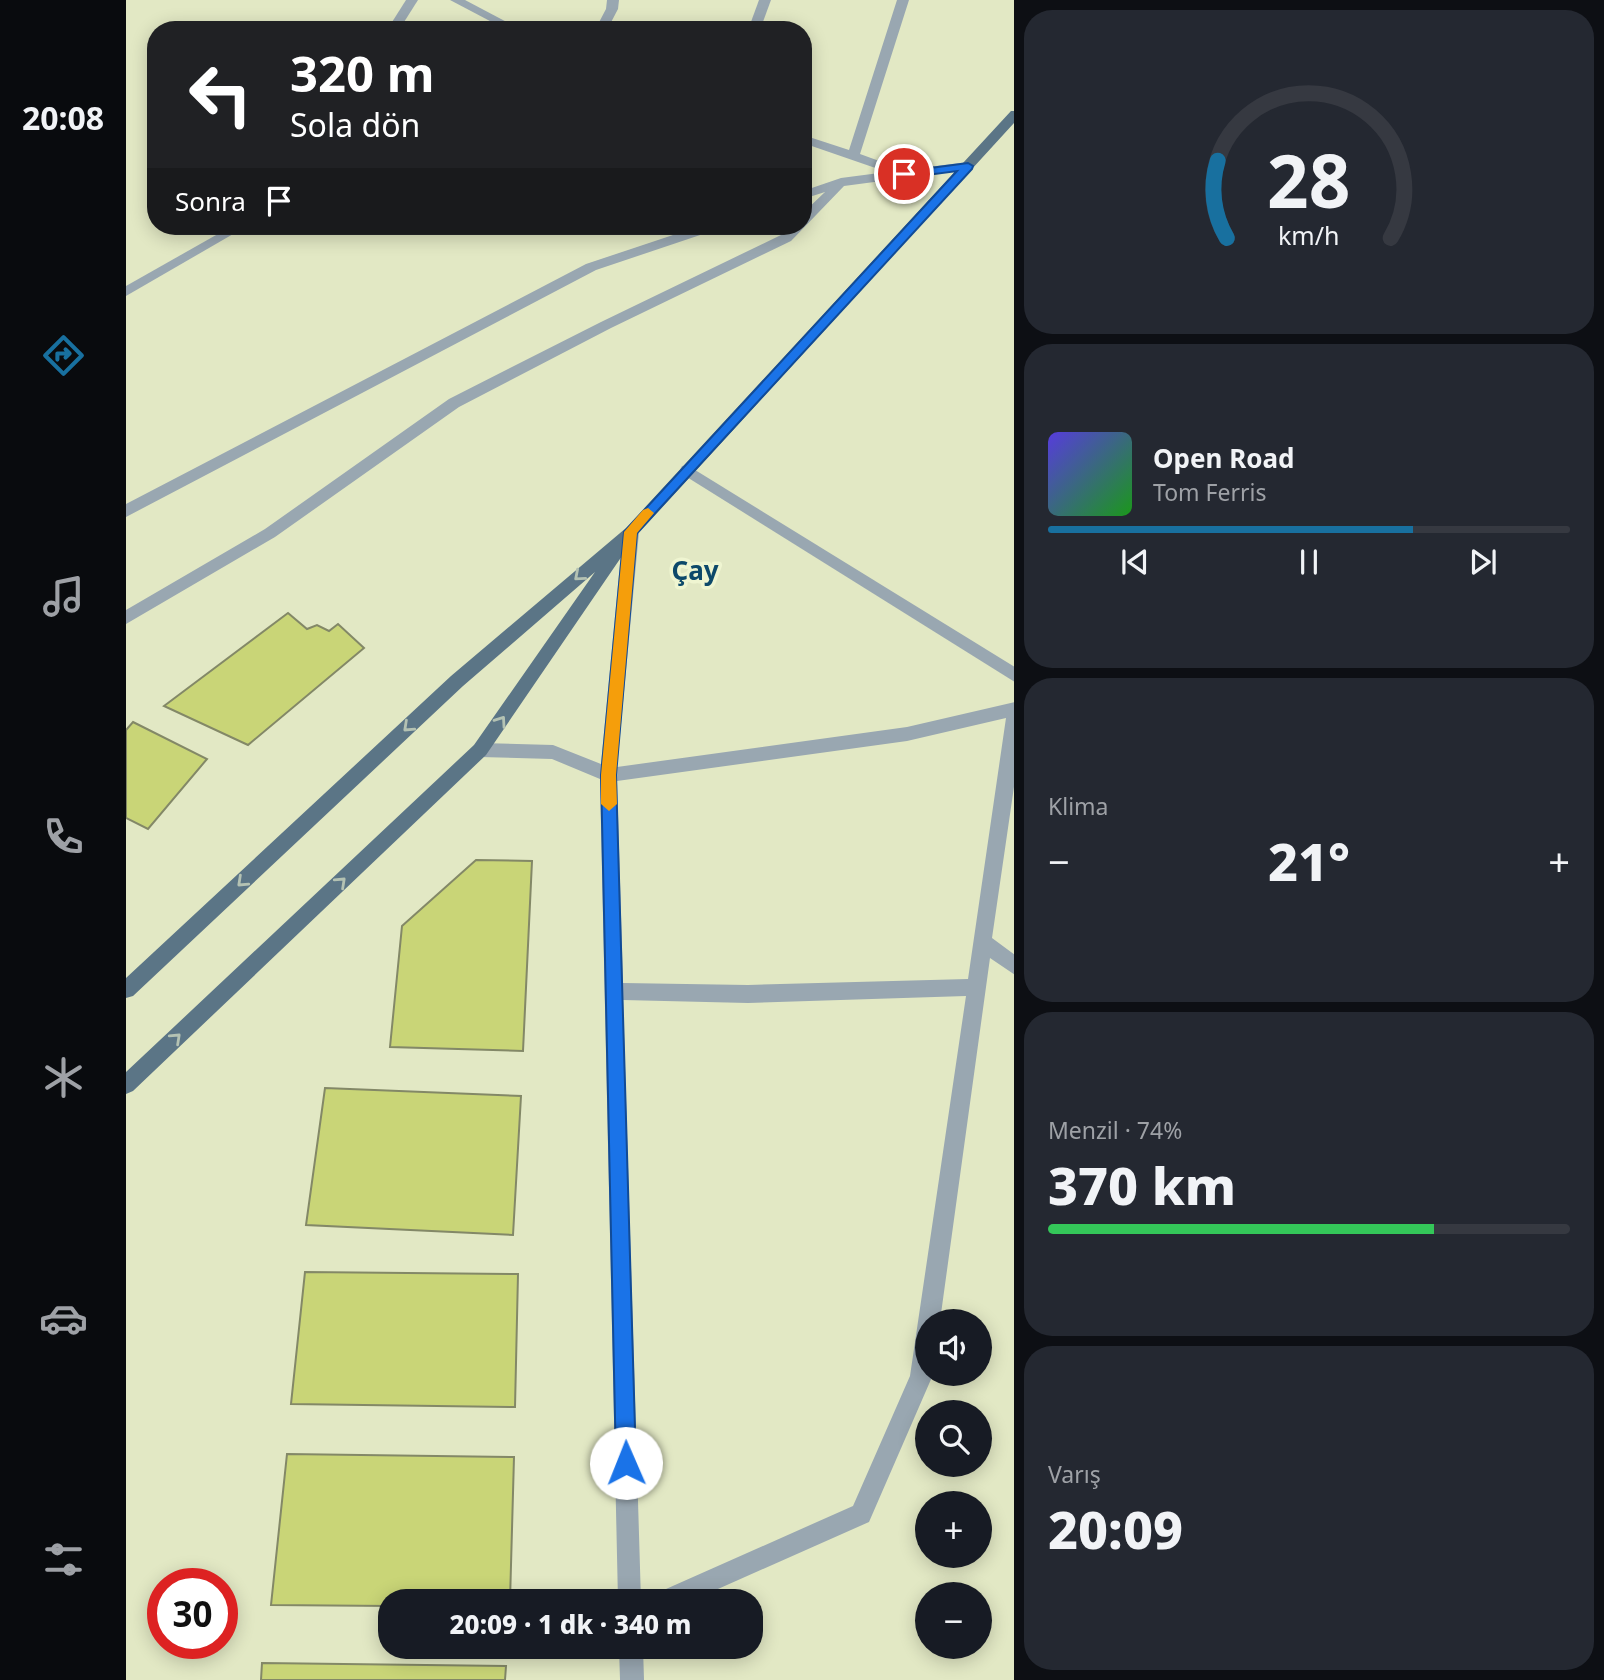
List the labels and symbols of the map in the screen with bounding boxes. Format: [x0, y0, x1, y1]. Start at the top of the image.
pin [874, 144, 934, 204]
district label: Çay [671, 552, 719, 588]
one-way arrow [574, 568, 587, 580]
one-way arrow [492, 715, 505, 728]
one-way arrow [403, 718, 416, 731]
one-way arrow [237, 874, 250, 886]
one-way arrow [333, 877, 346, 890]
one-way arrow [168, 1034, 181, 1046]
position arrow [589, 1426, 663, 1500]
speed limit sign: 30 [147, 1568, 238, 1659]

